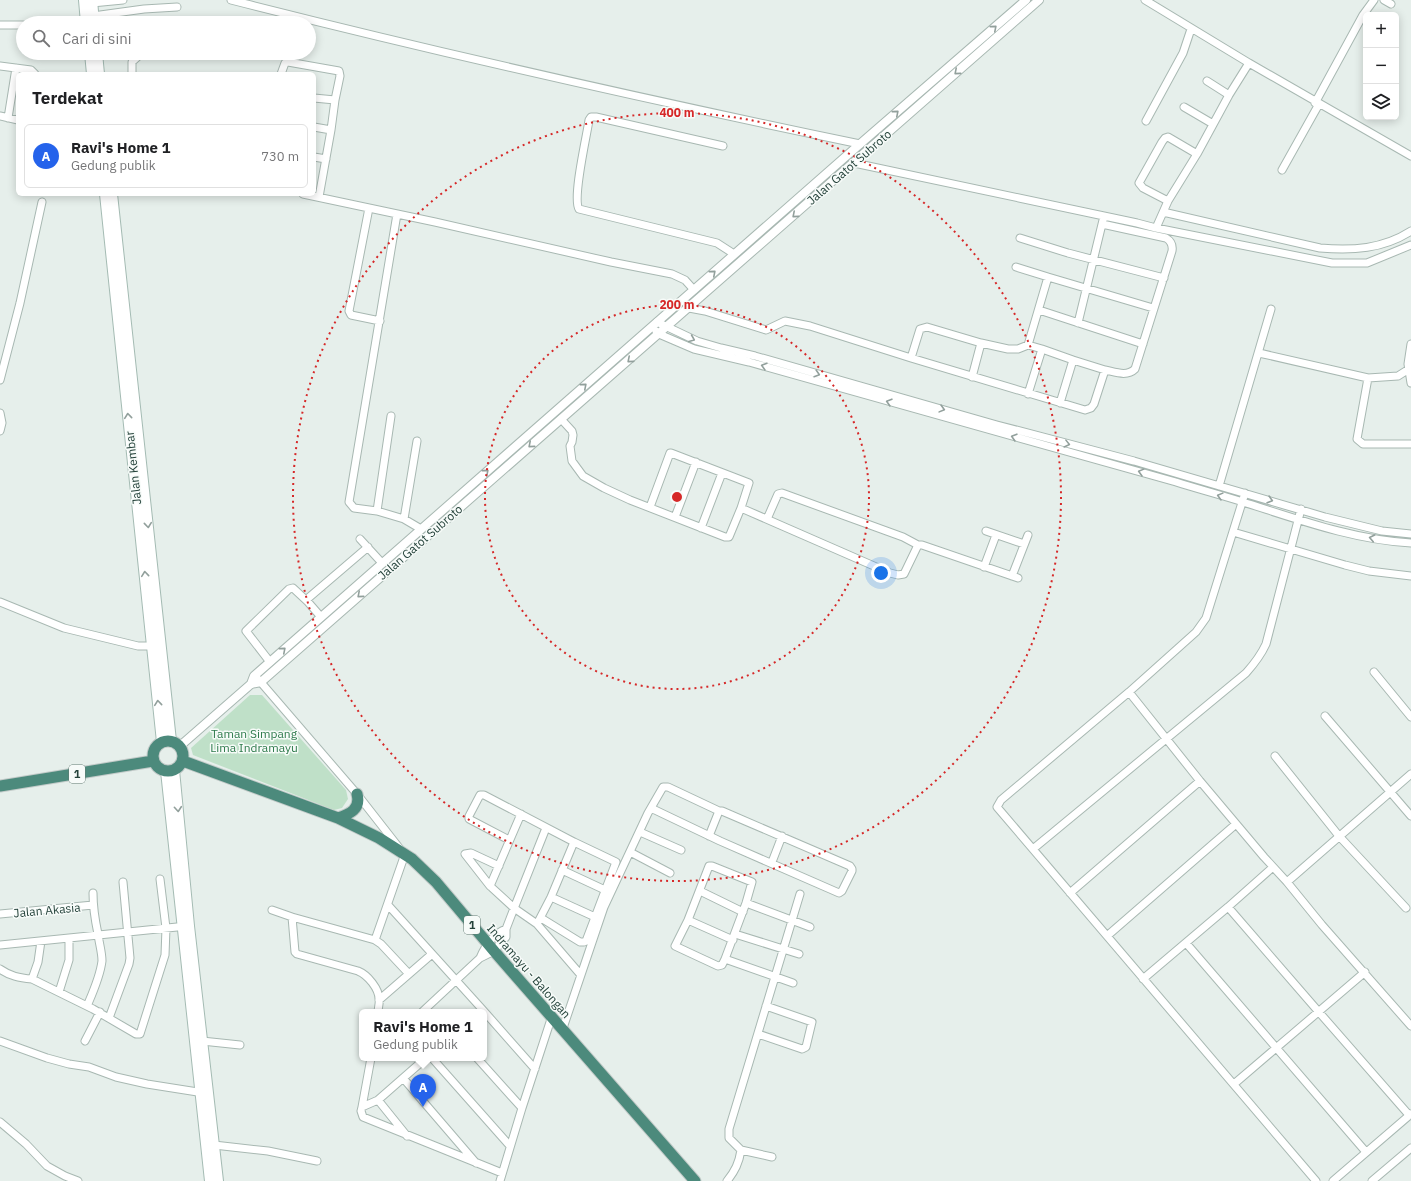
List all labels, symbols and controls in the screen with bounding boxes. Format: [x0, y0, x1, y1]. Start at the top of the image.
map controls [1363, 12, 1399, 120]
button: + [1363, 12, 1399, 48]
search box [16, 16, 316, 60]
one-way arrow [989, 25, 997, 32]
icon: search [30, 27, 52, 49]
text: Cari di sini [62, 29, 131, 48]
button: − [1363, 48, 1399, 84]
one-way arrow [954, 67, 962, 74]
button: layers [1363, 84, 1399, 120]
text: Terdekat [32, 87, 103, 109]
text: 400 m [659, 105, 695, 120]
one-way arrow [891, 110, 898, 117]
street label: Jalan Gatot Subroto [804, 126, 895, 208]
text: Ravi's Home 1 [71, 138, 171, 157]
text: A [42, 148, 50, 165]
text: 730 m [261, 148, 299, 165]
text: Gedung publik [71, 157, 156, 174]
one-way arrow [792, 210, 800, 217]
one-way arrow [708, 270, 716, 277]
text: 200 m [659, 297, 695, 312]
one-way arrow [688, 334, 695, 342]
one-way arrow [627, 355, 634, 362]
one-way arrow [760, 362, 767, 371]
one-way arrow [813, 369, 820, 378]
one-way arrow [579, 383, 587, 391]
one-way arrow [886, 398, 893, 407]
one-way arrow [938, 404, 945, 413]
one-way arrow [124, 413, 133, 419]
street label: Jalan Kembar [122, 430, 144, 506]
one-way arrow [1011, 433, 1018, 442]
one-way arrow [1064, 439, 1071, 448]
one-way arrow [529, 440, 536, 447]
one-way arrow [481, 469, 489, 476]
one-way arrow [1137, 469, 1144, 477]
centre of rings [670, 490, 684, 504]
one-way arrow [1217, 492, 1224, 501]
one-way arrow [1266, 495, 1273, 504]
street label: Jalan Gatot Subroto [375, 501, 466, 583]
one-way arrow [143, 522, 152, 528]
one-way arrow [1369, 535, 1376, 543]
your location [871, 563, 891, 583]
one-way arrow [140, 570, 149, 577]
one-way arrow [357, 590, 365, 597]
one-way arrow [279, 648, 286, 655]
one-way arrow [154, 700, 163, 706]
park label: Taman Simpang Lima Indramayu [210, 726, 298, 755]
road number: 1 [69, 765, 85, 783]
one-way arrow [173, 806, 182, 812]
street label: Jalan Akasia [13, 900, 82, 920]
road number: 1 [464, 916, 480, 934]
street label: Indramayu - Balongan [484, 921, 574, 1021]
popup [359, 1009, 487, 1061]
text: Ravi's Home 1 [373, 1017, 473, 1036]
text: Gedung publik [373, 1036, 458, 1053]
pin: A [410, 1074, 436, 1107]

